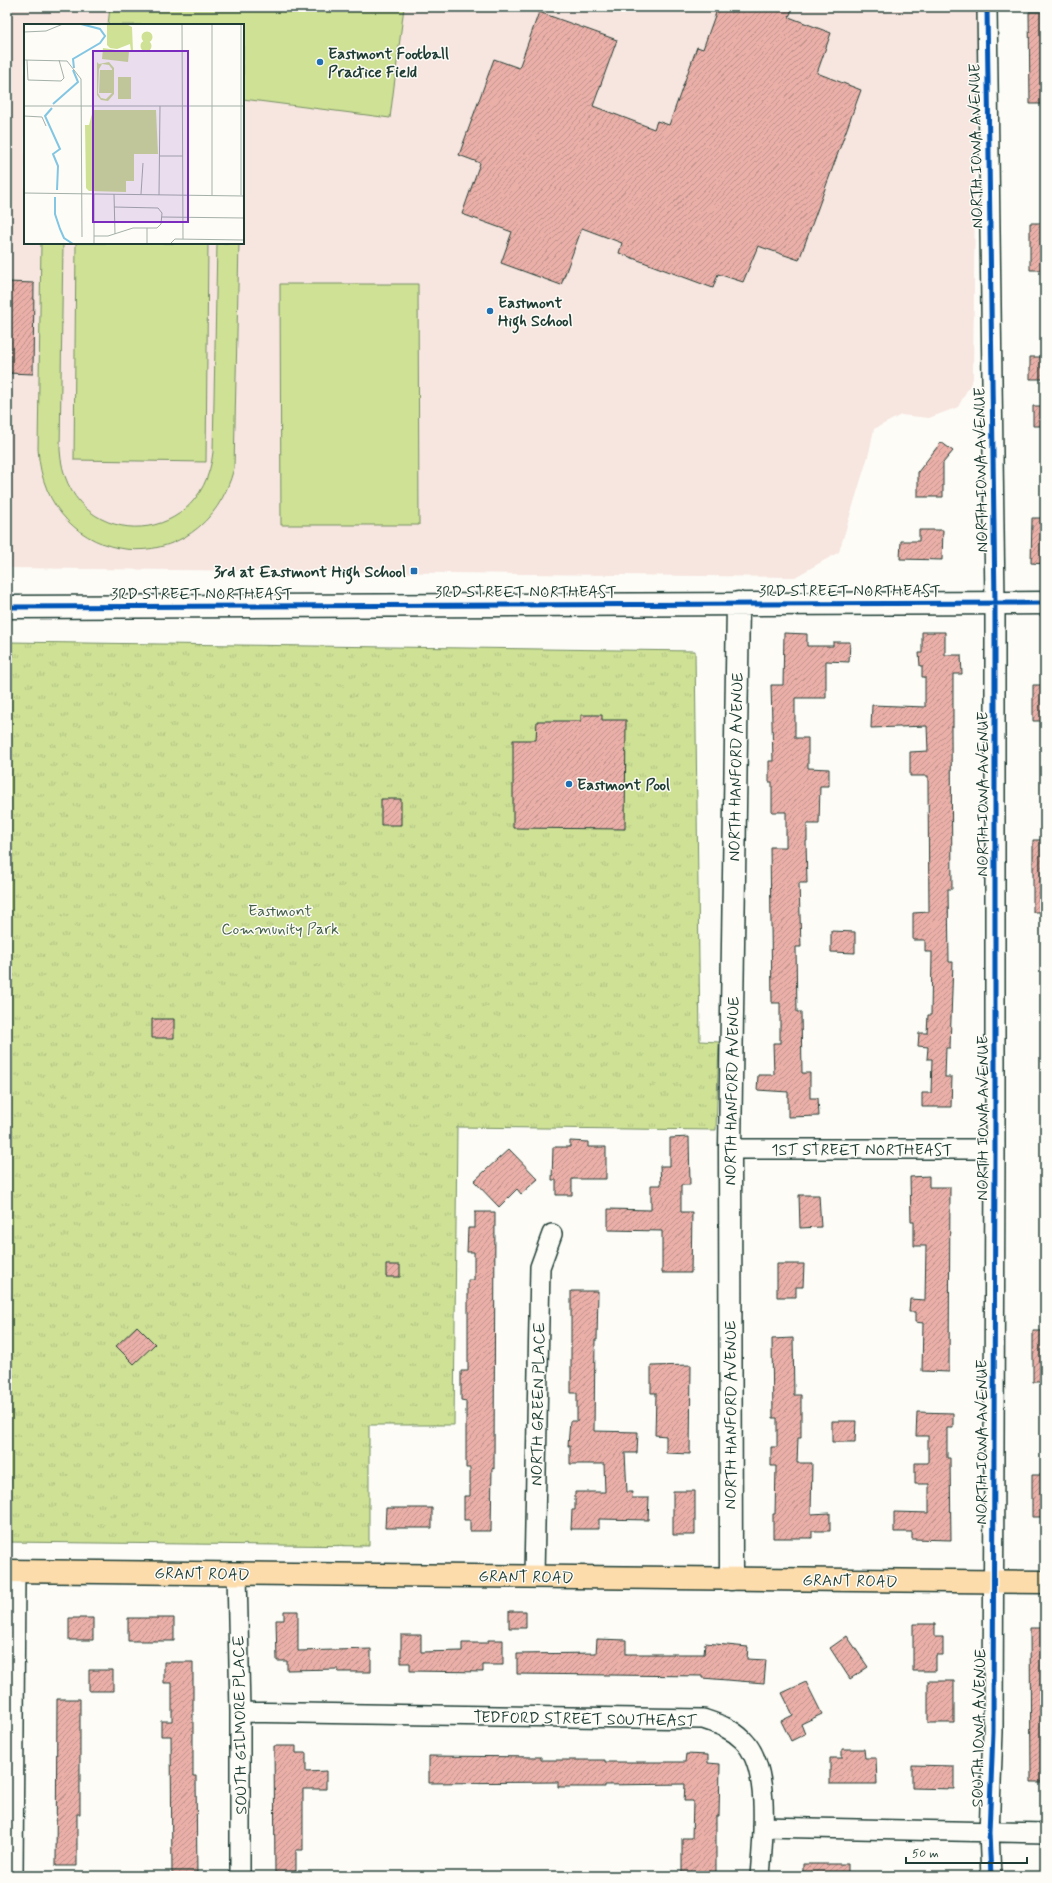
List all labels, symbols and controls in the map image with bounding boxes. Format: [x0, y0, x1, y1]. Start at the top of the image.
inset map [24, 24, 244, 244]
place label: Eastmont Football Practice Field [328, 44, 449, 83]
marker: Eastmont Football Practice Field [315, 57, 325, 67]
street label: NORTH IOWA AVENUE [965, 63, 988, 229]
place label: Eastmont High School [498, 293, 573, 334]
marker: Eastmont High School [485, 306, 495, 316]
street label: NORTH IOWA AVENUE [970, 387, 993, 553]
place label: 3rd at Eastmont High School [214, 562, 406, 585]
marker: 3rd at Eastmont High School [409, 566, 419, 576]
street label: 3RD STREET NORTHEAST [759, 581, 941, 602]
street label: 3RD STREET NORTHEAST [435, 582, 617, 603]
street label: 3RD STREET NORTHEAST [111, 584, 293, 605]
street label: NORTH HANFORD AVENUE [724, 672, 749, 862]
street label: NORTH IOWA AVENUE [973, 711, 994, 877]
place label: Eastmont Pool [577, 775, 670, 796]
marker: Eastmont Pool [564, 779, 574, 789]
park label: Eastmont Community Park [221, 901, 339, 940]
street label: NORTH HANFORD AVENUE [720, 996, 745, 1186]
street label: NORTH IOWA AVENUE [973, 1035, 994, 1201]
street label: 1ST STREET NORTHEAST [771, 1140, 953, 1161]
street label: NORTH HANFORD AVENUE [721, 1321, 742, 1509]
street label: NORTH GREEN PLACE [527, 1322, 550, 1486]
street label: NORTH IOWA AVENUE [972, 1359, 993, 1525]
street label: GRANT ROAD [154, 1563, 250, 1586]
street label: GRANT ROAD [478, 1566, 574, 1589]
street label: GRANT ROAD [802, 1570, 898, 1593]
street label: SOUTH GILMORE PLACE [228, 1635, 253, 1815]
street label: SOUTH IOWA AVENUE [968, 1648, 991, 1808]
street label: TEDFORD STREET SOUTHEAST [473, 1707, 698, 1732]
scale bar [906, 1839, 1027, 1865]
text: 50 m [912, 1846, 939, 1862]

